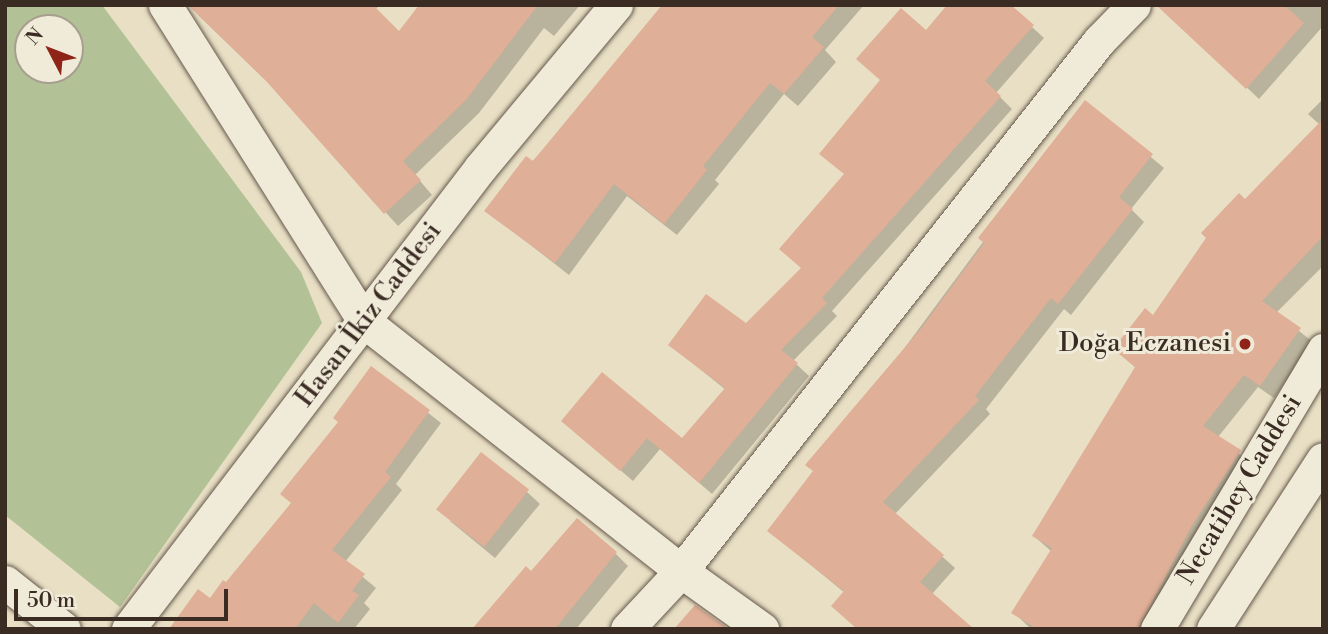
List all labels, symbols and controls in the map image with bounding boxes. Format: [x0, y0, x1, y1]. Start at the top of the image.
north arrow [14, 14, 84, 84]
text: N [21, 23, 49, 50]
street label: Hasan İkiz Caddesi [289, 217, 449, 413]
place label: Doğa Eczanesi [1059, 328, 1231, 360]
marker: Doğa Eczanesi [1237, 336, 1253, 352]
street label: Necatibey Caddesi [1171, 390, 1309, 590]
scale bar [18, 574, 231, 618]
text: 50 m [27, 588, 75, 614]

